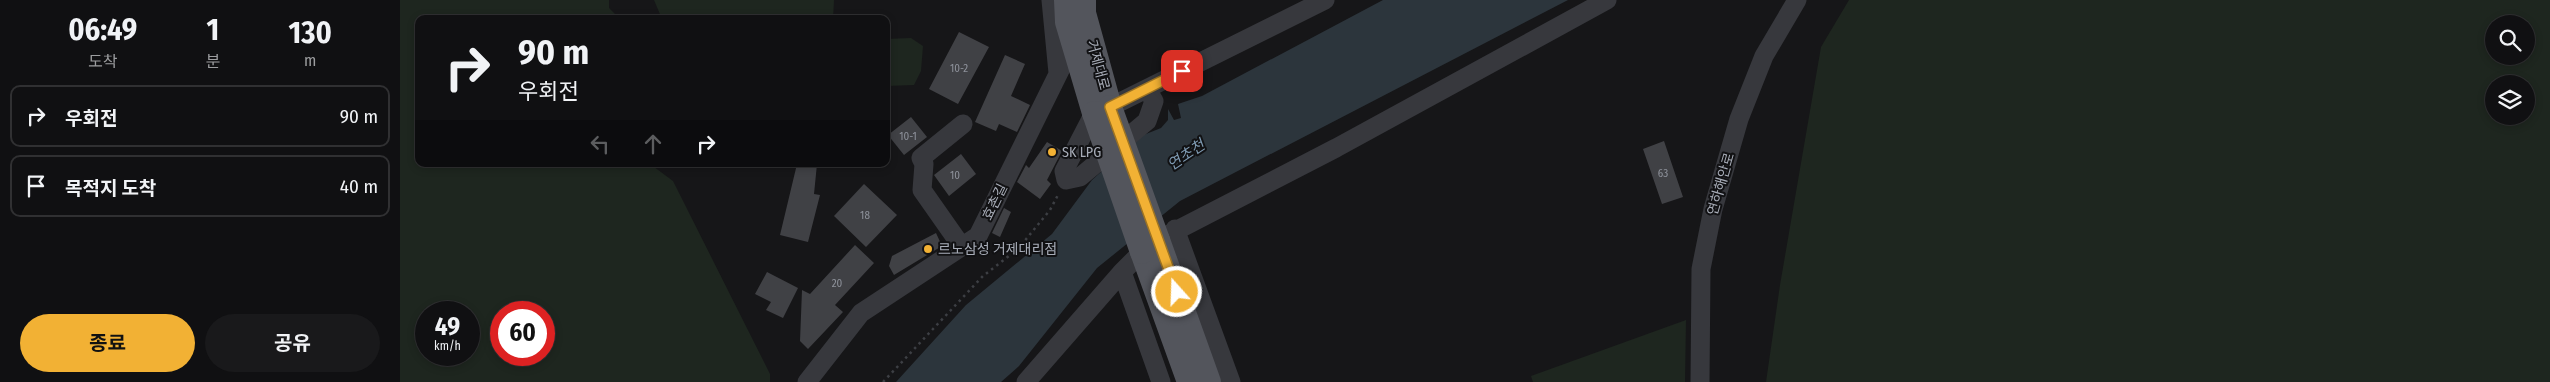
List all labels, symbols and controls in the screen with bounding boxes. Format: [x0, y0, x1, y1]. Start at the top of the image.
text: 06:49 [68, 12, 137, 48]
text: 1 [207, 12, 219, 48]
text: 130 [289, 15, 332, 51]
map controls [2485, 15, 2535, 125]
button: search [2485, 15, 2535, 65]
text: 90 m [518, 31, 589, 73]
icon: right [435, 35, 500, 100]
street label: 거제대로 [1083, 38, 1113, 92]
pin [1161, 50, 1203, 92]
text: m [304, 51, 316, 70]
text: 도착 [88, 52, 118, 71]
text: 분 [206, 52, 220, 71]
icon: arrive [1168, 57, 1196, 85]
house number: 10-2 [950, 62, 968, 75]
button: layers [2485, 75, 2535, 125]
text: 우회전 [518, 78, 579, 105]
icon: right [22, 102, 50, 130]
text: 90 m [340, 105, 378, 128]
text: 우회전 [65, 107, 117, 130]
icon: left [586, 130, 614, 158]
icon: ahead [639, 130, 667, 158]
icon: right [692, 130, 720, 158]
house number: 10-1 [899, 130, 917, 143]
water label: 연초천 [1164, 135, 1210, 174]
place label: SK LPG [1062, 144, 1101, 161]
marker: SK LPG [1046, 146, 1058, 158]
street label: 연하해안로 [1704, 151, 1738, 217]
house number: 63 [1658, 167, 1668, 180]
house number: 10 [950, 169, 960, 182]
icon: arrive [22, 172, 50, 200]
text: 40 m [340, 175, 378, 198]
text: 목적지 도착 [65, 177, 156, 200]
street label: 효촌길 [979, 181, 1011, 223]
house number: 18 [860, 209, 870, 222]
place label: 르노삼성 거제대리점 [938, 241, 1057, 258]
marker: 르노삼성 거제대리점 [922, 243, 934, 255]
position arrow [1150, 265, 1202, 317]
house number: 20 [832, 277, 843, 290]
speed limit sign: 60 [490, 301, 555, 366]
text: 49 [435, 312, 460, 342]
button: 종료 [20, 314, 195, 372]
button: 공유 [205, 314, 380, 372]
text: km/h [434, 339, 461, 353]

